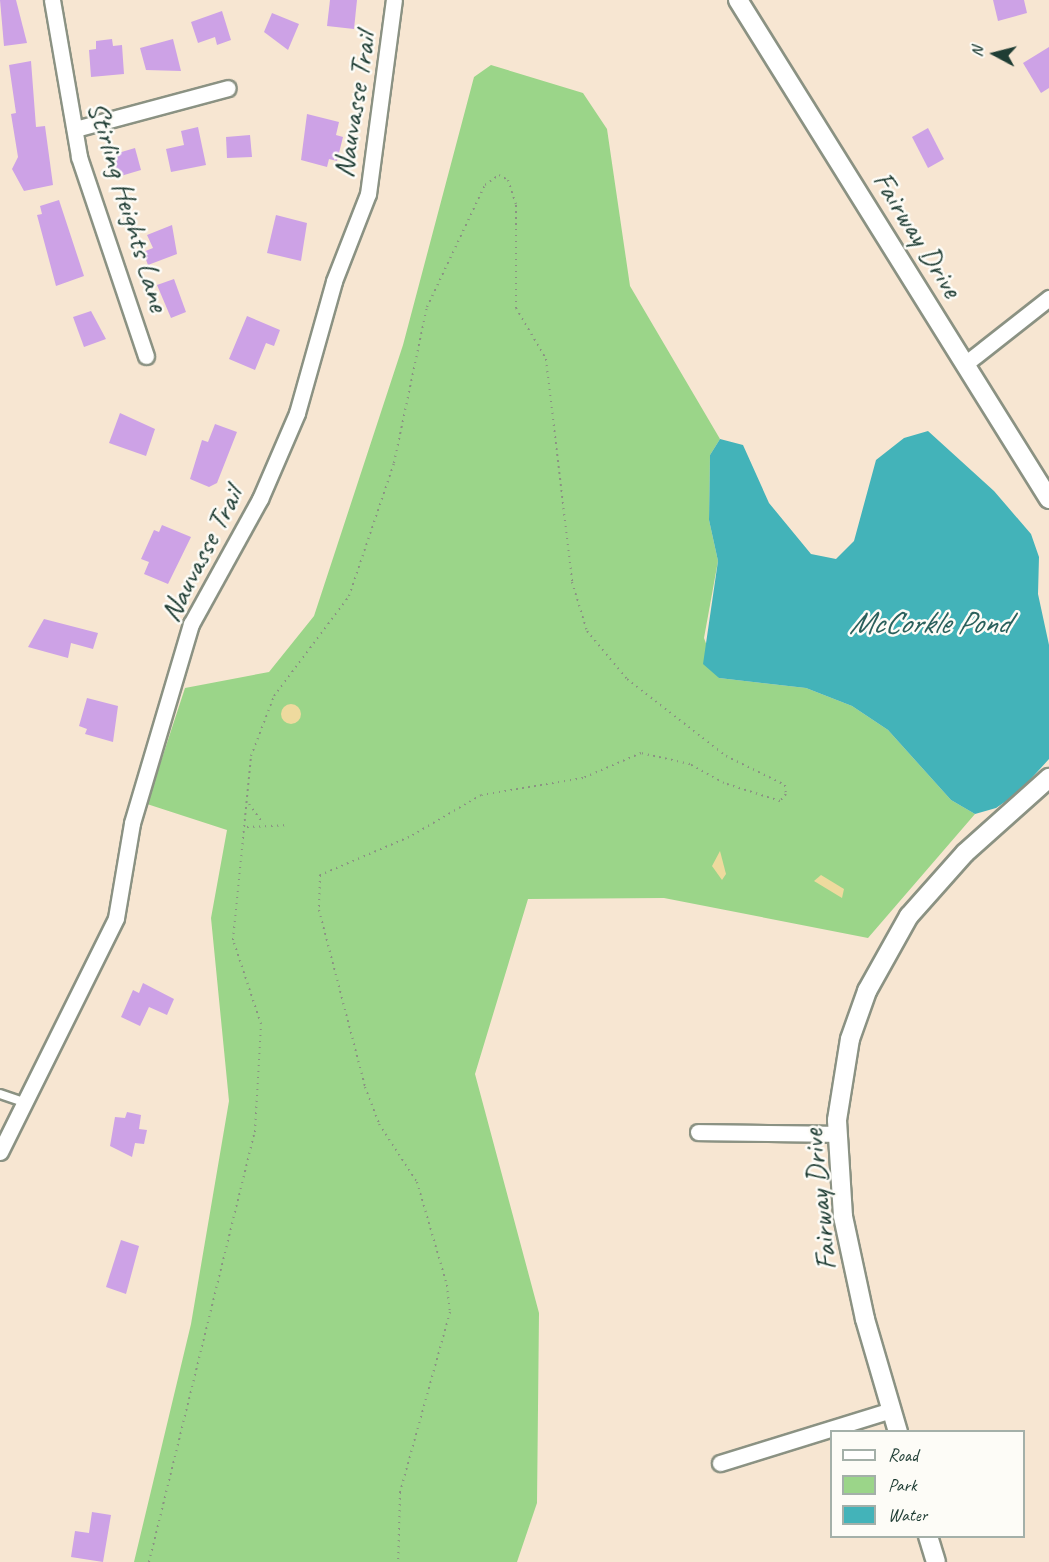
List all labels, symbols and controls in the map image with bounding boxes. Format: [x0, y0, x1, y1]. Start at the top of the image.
north arrow [965, 24, 1025, 84]
street label: Nauvasse Trail [325, 29, 383, 181]
text: N [967, 46, 988, 58]
street label: Stirling Heights Lane [80, 97, 178, 315]
street label: Fairway Drive [865, 164, 971, 304]
street label: Nauvasse Trail [151, 480, 251, 628]
water label: McCorkle Pond [849, 604, 1009, 642]
street label: Fairway Drive [794, 1128, 844, 1272]
legend [830, 1430, 1025, 1538]
text: Road [888, 1444, 918, 1466]
text: Park [888, 1474, 917, 1496]
text: Water [888, 1504, 927, 1526]

